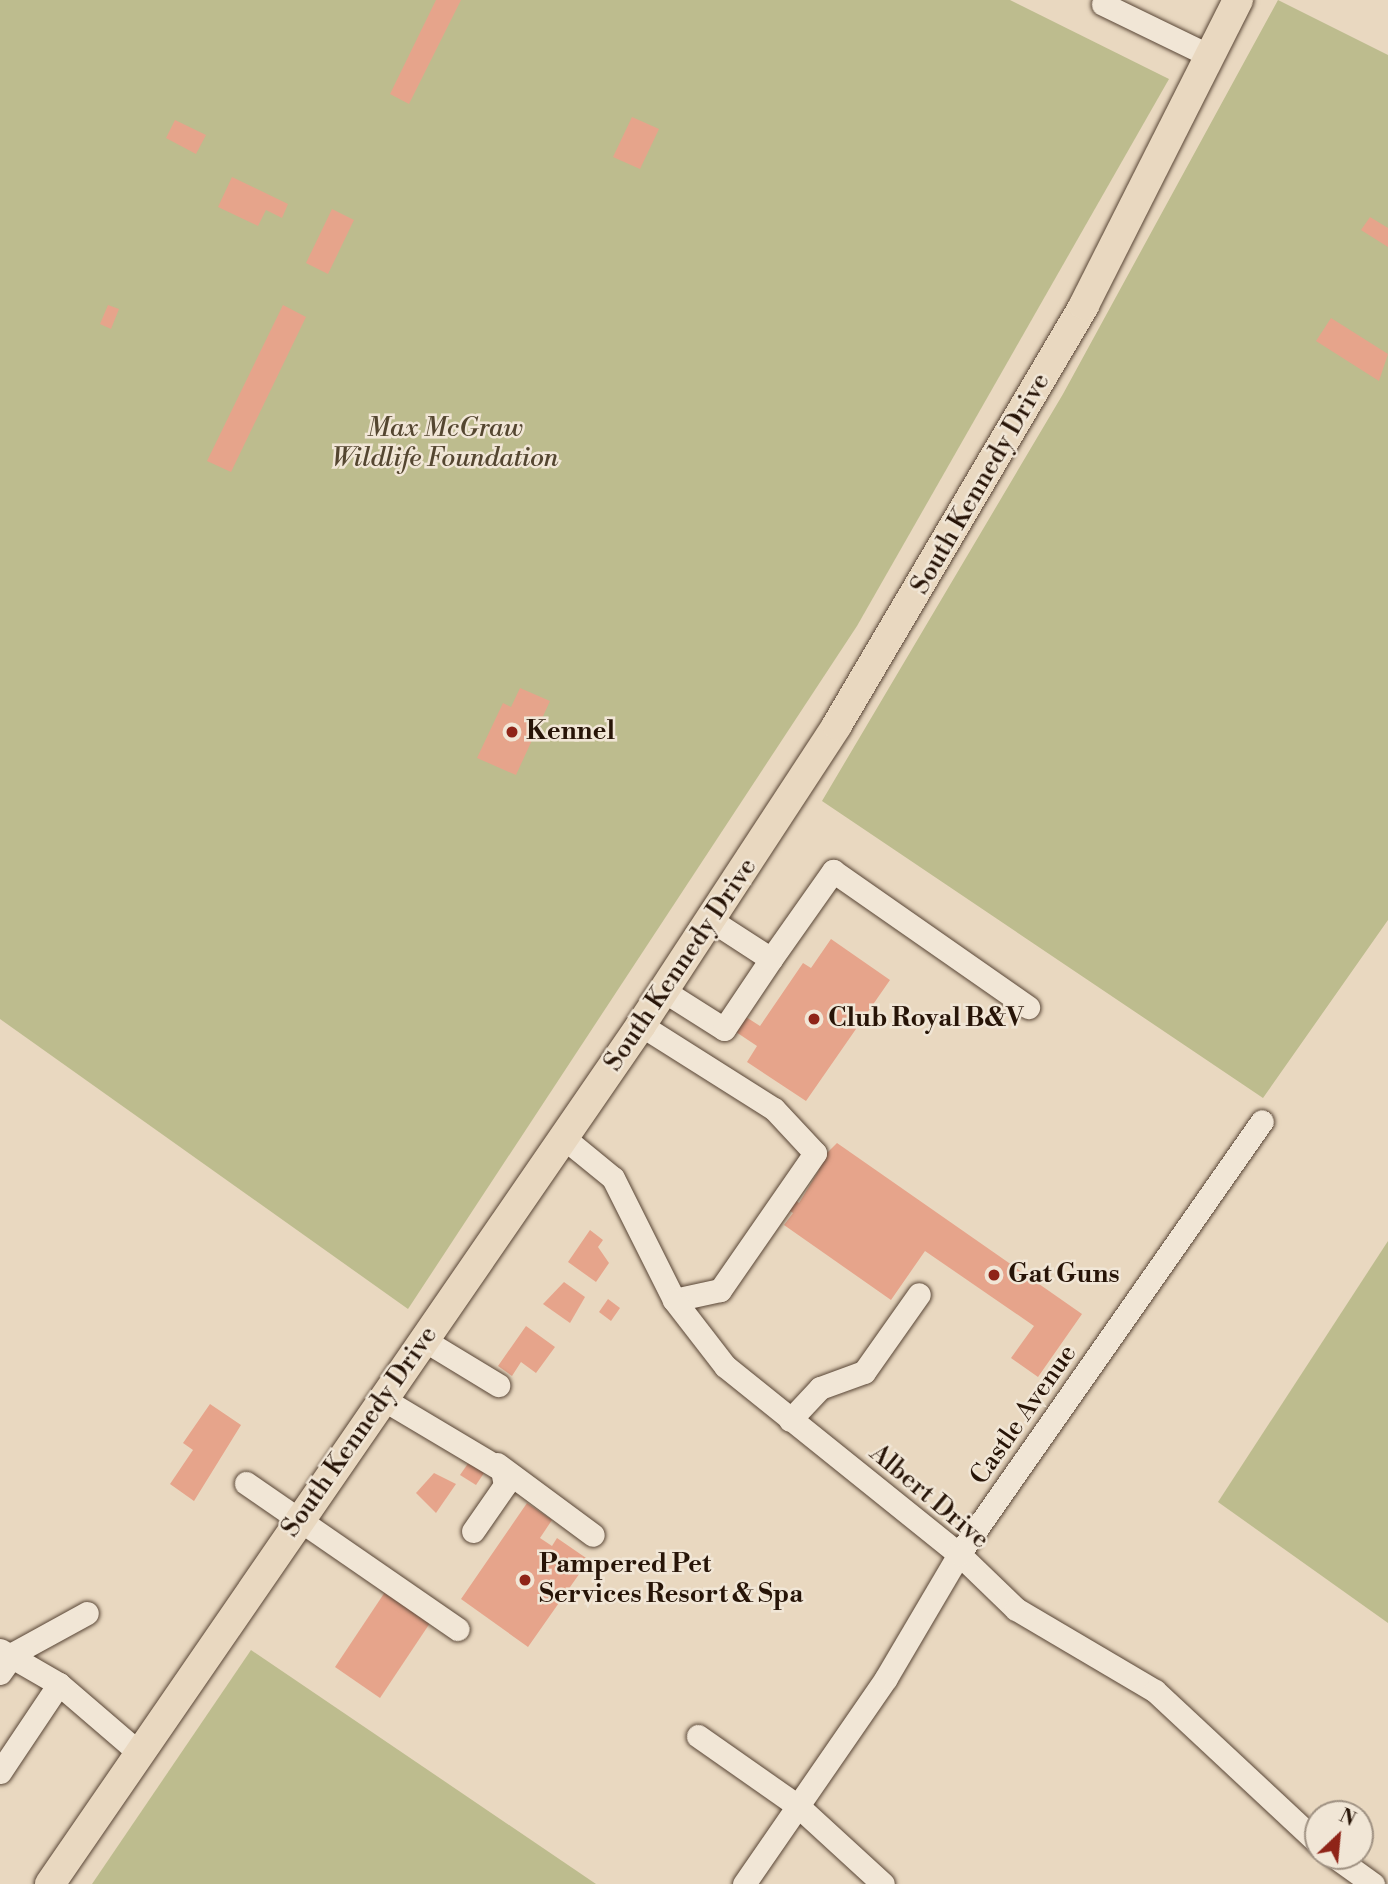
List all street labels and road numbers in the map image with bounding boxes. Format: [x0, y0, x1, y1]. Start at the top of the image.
street label: South Kennedy Drive [905, 368, 1057, 600]
street label: South Kennedy Drive [598, 853, 764, 1077]
street label: South Kennedy Drive [275, 1321, 445, 1543]
street label: Castle Avenue [964, 1339, 1084, 1491]
street label: Albert Drive [863, 1438, 995, 1556]

